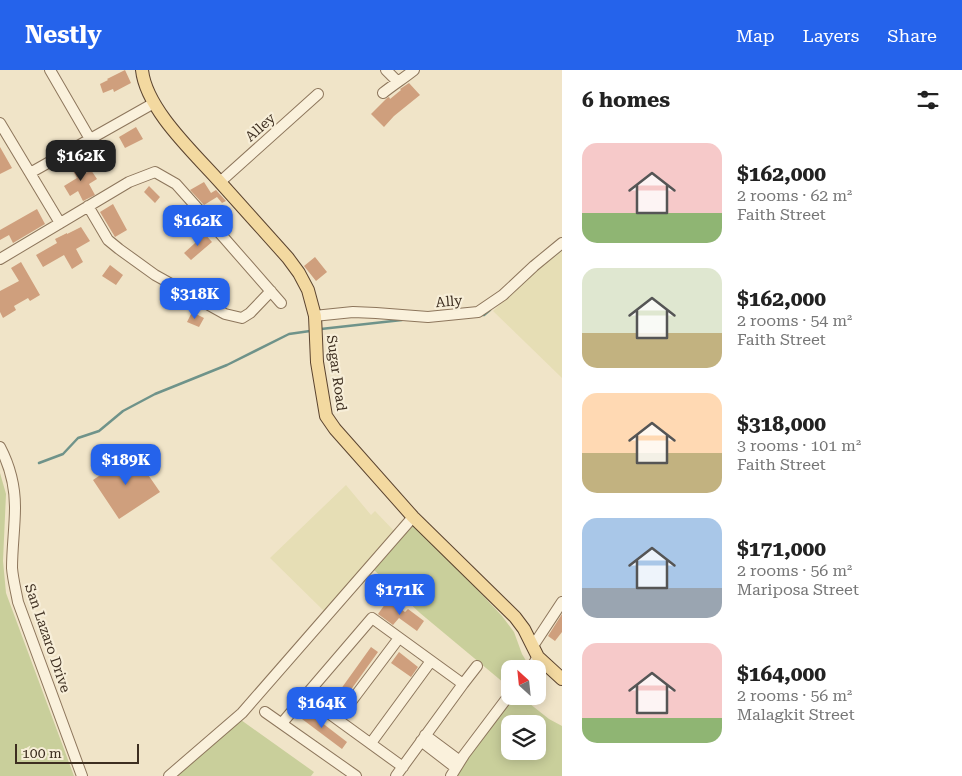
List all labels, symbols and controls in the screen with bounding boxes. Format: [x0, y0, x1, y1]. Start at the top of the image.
text: Nestly [25, 21, 102, 49]
text: Map [736, 25, 775, 46]
text: Layers [803, 25, 859, 46]
text: Share [887, 25, 937, 46]
icon: filters [914, 86, 942, 114]
text: 6 homes [582, 88, 670, 112]
street label: Alley [242, 109, 279, 144]
pin: $162K [46, 140, 116, 182]
text: $162K [57, 146, 105, 165]
text: $162,000 [737, 162, 826, 186]
icon: home [622, 163, 682, 223]
text: 2 rooms · 62 m² [737, 186, 852, 205]
pin: $162K [163, 204, 233, 247]
text: Faith Street [737, 205, 826, 224]
text: $162K [174, 211, 222, 230]
pin: $318K [160, 278, 230, 320]
text: $318K [171, 284, 219, 303]
text: $162,000 [737, 287, 826, 311]
icon: home [622, 288, 682, 348]
street label: Ally [435, 292, 464, 310]
text: 2 rooms · 54 m² [737, 311, 852, 330]
text: Faith Street [737, 330, 826, 349]
street label: Sugar Road [324, 334, 350, 412]
text: $318,000 [737, 412, 826, 436]
icon: home [622, 413, 682, 473]
text: 3 rooms · 101 m² [737, 436, 861, 455]
pin: $189K [91, 444, 161, 486]
text: $189K [102, 450, 150, 469]
text: Faith Street [737, 455, 826, 474]
text: $171,000 [737, 537, 826, 561]
icon: home [622, 538, 682, 598]
text: 2 rooms · 56 m² [737, 561, 852, 580]
pin: $171K [365, 574, 435, 616]
text: $171K [376, 580, 424, 599]
text: Mariposa Street [737, 580, 859, 599]
street label: San Lazaro Drive [22, 582, 74, 695]
north arrow [501, 660, 546, 705]
map controls [501, 660, 546, 760]
text: $164,000 [737, 662, 826, 686]
icon: home [622, 663, 682, 723]
pin: $164K [287, 686, 357, 729]
text: 2 rooms · 56 m² [737, 686, 852, 705]
text: $164K [298, 693, 346, 712]
text: Malagkit Street [737, 705, 855, 724]
button: layers [501, 715, 546, 760]
scale bar [15, 741, 139, 764]
text: 100 m [22, 745, 62, 761]

